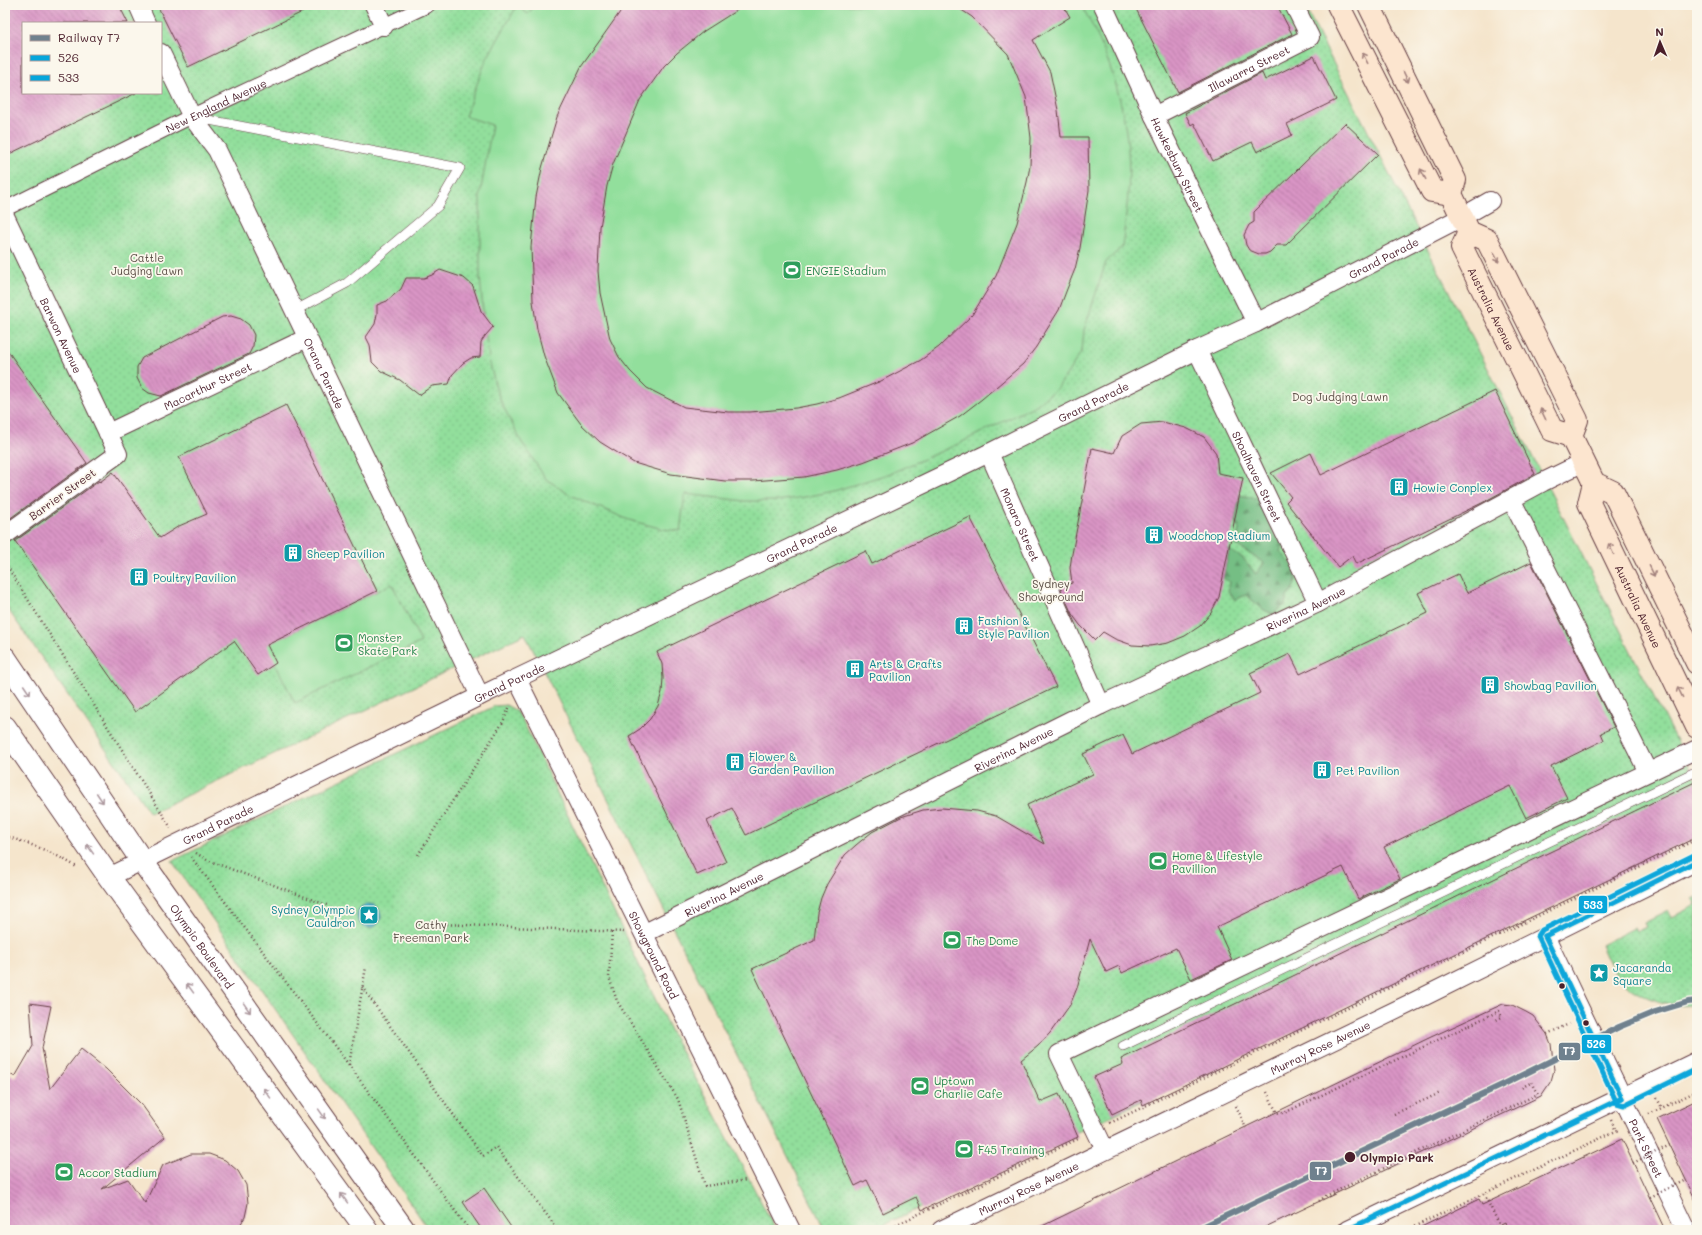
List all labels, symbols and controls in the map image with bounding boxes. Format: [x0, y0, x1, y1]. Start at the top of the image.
legend [22, 22, 162, 94]
north arrow [1640, 22, 1680, 62]
text: N [1655, 24, 1664, 39]
text: Railway T7 [58, 29, 120, 45]
street label: Illawarra Street [1205, 41, 1292, 95]
text: 526 [58, 49, 79, 65]
one-way arrow [1361, 52, 1368, 64]
text: 533 [58, 69, 79, 85]
one-way arrow [1403, 71, 1410, 83]
street label: New England Avenue [163, 75, 269, 136]
street label: Hawkesbury Street [1148, 114, 1208, 214]
one-way arrow [1419, 168, 1427, 180]
street label: Grand Parade [1346, 233, 1421, 282]
park label: Cattle Judging Lawn [111, 250, 183, 278]
one-way arrow [1492, 251, 1500, 263]
sports icon: ENGIE Stadium [781, 259, 803, 281]
place label: ENGIE Stadium [806, 263, 886, 278]
street label: Australia Avenue [1465, 264, 1519, 353]
street label: Barwon Avenue [37, 295, 86, 376]
street label: Orana Parade [301, 335, 348, 411]
street label: Macarthur Street [161, 358, 254, 413]
street label: Grand Parade [1055, 378, 1131, 425]
park label: Dog Judging Lawn [1292, 389, 1388, 404]
one-way arrow [1539, 408, 1546, 420]
street label: Shoalhaven Street [1229, 428, 1286, 524]
street label: Barrier Street [26, 465, 98, 523]
building icon: Howie Conplex [1388, 476, 1410, 498]
place label: Howie Conplex [1413, 480, 1492, 495]
street label: Monaro Street [998, 485, 1044, 564]
street label: Grand Parade [763, 519, 840, 566]
building icon: Woodchop Stadium [1143, 524, 1165, 546]
place label: Woodchop Stadium [1168, 528, 1270, 543]
building icon: Sheep Pavilion [282, 542, 304, 564]
one-way arrow [1607, 544, 1614, 556]
place label: Sheep Pavilion [307, 546, 385, 561]
street label: Australia Avenue [1612, 562, 1665, 650]
one-way arrow [1649, 565, 1656, 577]
building icon: Poultry Pavilion [128, 566, 150, 588]
place label: Poultry Pavilion [153, 570, 236, 585]
park label: Sydney Showground [1019, 576, 1084, 604]
street label: Riverina Avenue [1263, 582, 1348, 634]
place label: Fashion & Style Pavilion [978, 613, 1049, 641]
building icon: Fashion & Style Pavilion [953, 615, 975, 637]
place label: Monster Skate Park [358, 630, 417, 658]
sports icon: Monster Skate Park [333, 632, 355, 654]
place label: Arts & Crafts Pavilion [869, 656, 942, 684]
building icon: Arts & Crafts Pavilion [844, 658, 866, 680]
street label: Grand Parade [471, 659, 547, 705]
building icon: Showbag Pavilion [1479, 674, 1501, 696]
place label: Showbag Pavilion [1504, 678, 1597, 693]
one-way arrow [23, 685, 31, 696]
one-way arrow [1676, 686, 1683, 698]
street label: Riverina Avenue [971, 723, 1056, 775]
place label: Flower & Garden Pavilion [749, 749, 834, 777]
building icon: Flower & Garden Pavilion [724, 751, 746, 773]
building icon: Pet Pavilion [1311, 759, 1333, 781]
place label: Pet Pavilion [1336, 763, 1399, 778]
one-way arrow [96, 792, 104, 803]
street label: Grand Parade [180, 800, 256, 848]
one-way arrow [86, 844, 94, 855]
place label: Home & Lifestyle Pavillion [1172, 848, 1263, 876]
sports icon: Home & Lifestyle Pavillion [1147, 850, 1169, 872]
street label: Riverina Avenue [682, 867, 766, 920]
line badge: 533 [1578, 895, 1608, 914]
text: 533 [1583, 897, 1603, 912]
street label: Olympic Boulevard [167, 901, 237, 991]
place label: Sydney Olympic Cauldron [271, 902, 355, 930]
place icon: Sydney Olympic Cauldron [358, 904, 380, 926]
street label: Showground Road [626, 908, 682, 1001]
park label: Cathy Freeman Park [393, 917, 469, 945]
sports icon: The Dome [941, 929, 963, 951]
place label: The Dome [966, 933, 1019, 948]
place label: Jacaranda Square [1613, 960, 1672, 988]
place icon: Jacaranda Square [1588, 962, 1610, 984]
unlabelled marker [1557, 981, 1567, 991]
one-way arrow [186, 983, 194, 994]
one-way arrow [242, 1002, 251, 1013]
street label: Murray Rose Avenue [1268, 1016, 1373, 1077]
unlabelled marker [1581, 1018, 1591, 1028]
line badge: 526 [1581, 1034, 1612, 1054]
text: 526 [1586, 1036, 1606, 1051]
line badge: T7 [1558, 1042, 1581, 1061]
text: T7 [1563, 1043, 1575, 1058]
place label: Uptown Charlie Cafe [934, 1073, 1003, 1101]
sports icon: Uptown Charlie Cafe [909, 1075, 931, 1097]
one-way arrow [263, 1088, 271, 1099]
one-way arrow [318, 1108, 326, 1119]
street label: Park Street [1626, 1116, 1667, 1180]
sports icon: F45 Training [953, 1138, 975, 1160]
place label: F45 Training [978, 1142, 1044, 1157]
marker: Olympic Park [1343, 1150, 1357, 1164]
place label: Olympic Park [1360, 1150, 1434, 1165]
street label: Murray Rose Avenue [976, 1157, 1081, 1218]
sports icon: Accor Stadium [53, 1161, 75, 1183]
line badge: T7 [1309, 1161, 1332, 1181]
text: T7 [1315, 1163, 1327, 1178]
place label: Accor Stadium [78, 1165, 157, 1180]
one-way arrow [339, 1193, 348, 1204]

